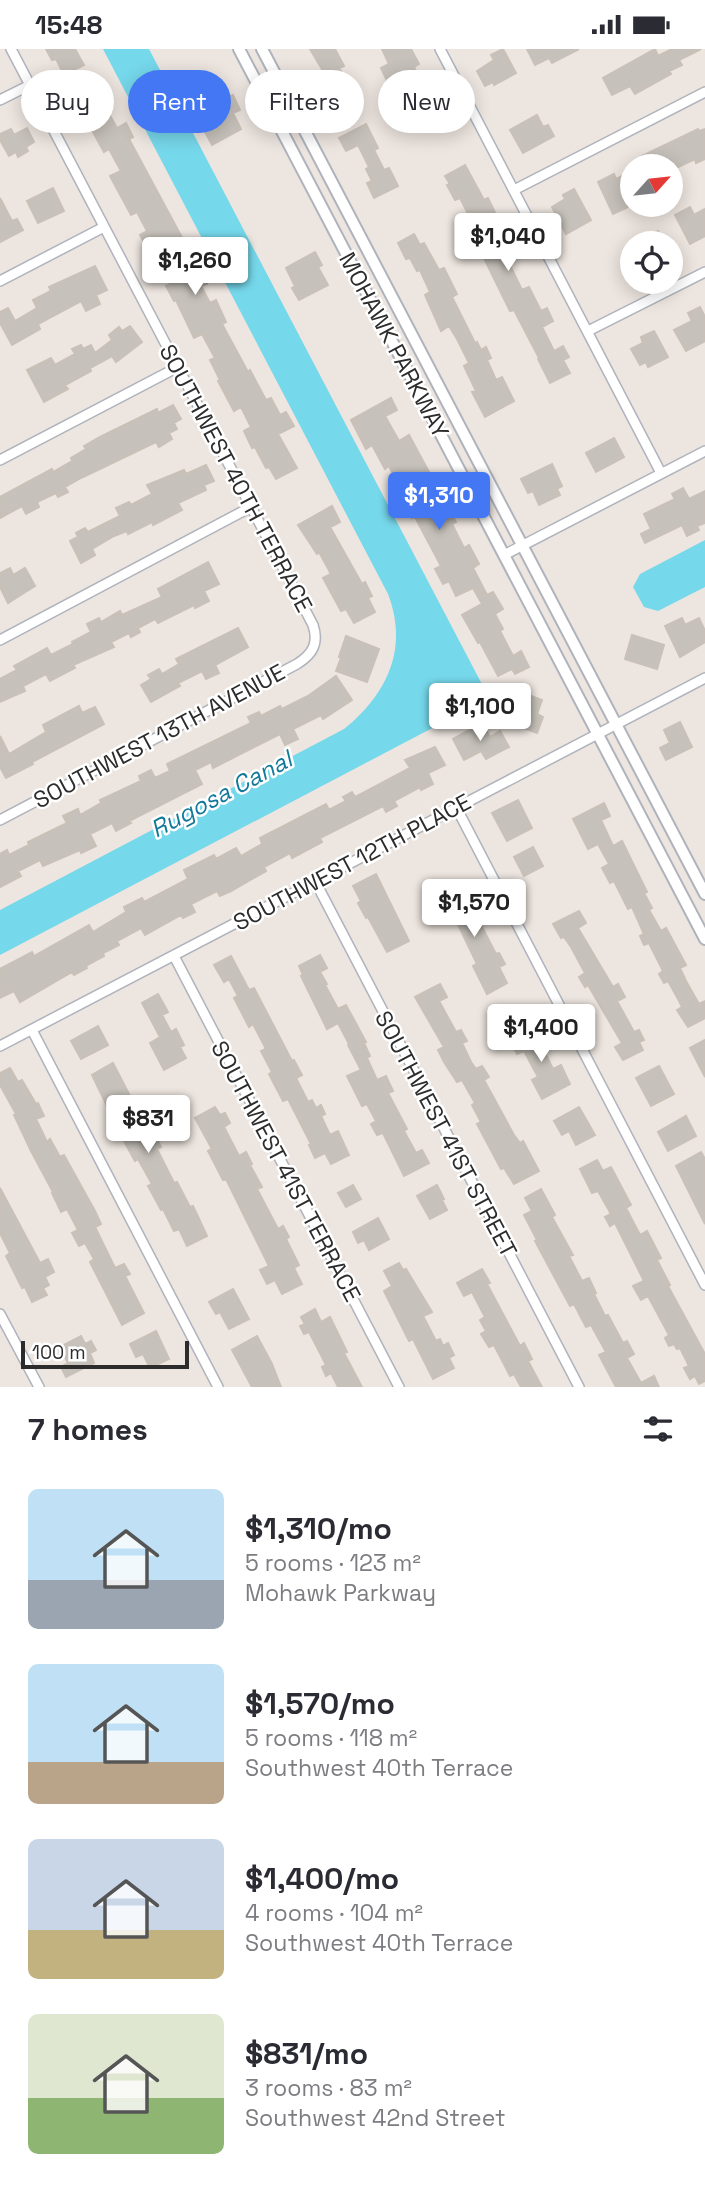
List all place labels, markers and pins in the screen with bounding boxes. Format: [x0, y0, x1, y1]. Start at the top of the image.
pin: $1,040 [451, 213, 565, 273]
pin: $1,260 [138, 237, 252, 297]
pin: $1,310 [382, 473, 496, 532]
pin: $1,100 [423, 683, 537, 743]
pin: $1,570 [417, 879, 531, 939]
pin: $1,400 [484, 1005, 598, 1064]
pin: $831 [107, 1095, 189, 1155]

